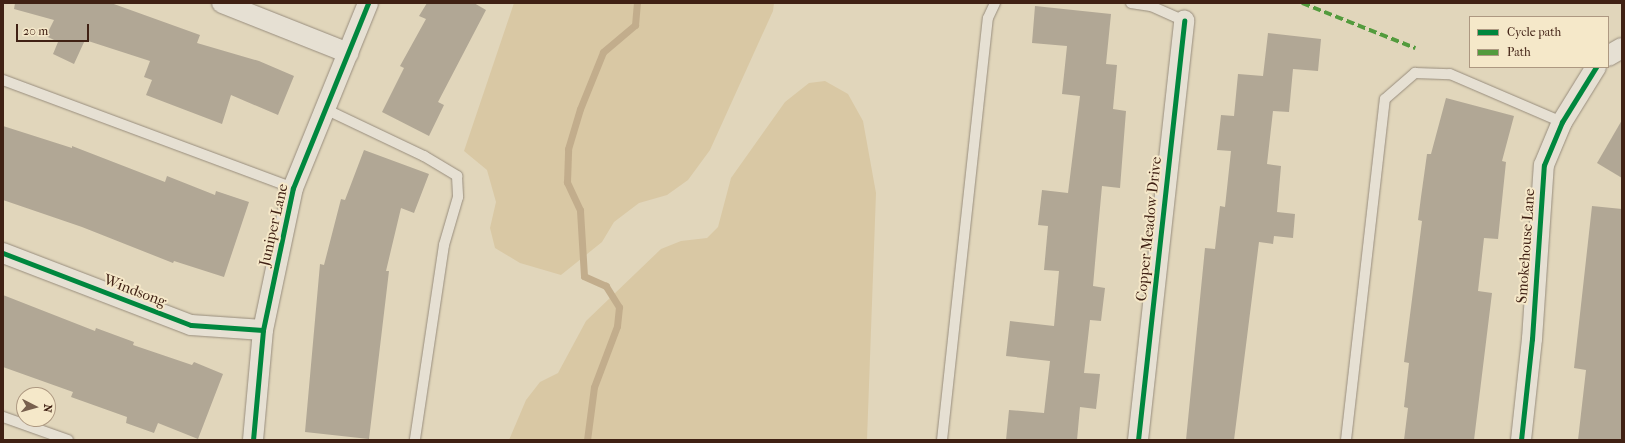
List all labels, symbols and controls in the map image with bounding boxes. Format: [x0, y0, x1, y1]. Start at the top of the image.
scale bar [18, 16, 91, 42]
legend [1469, 16, 1609, 68]
text: 20 m [23, 24, 48, 38]
text: Cycle path [1507, 25, 1561, 39]
text: Path [1507, 45, 1531, 59]
street label: Copper Meadow Drive [1132, 156, 1166, 302]
street label: Juniper Lane [256, 182, 292, 268]
street label: Smokehouse Lane [1513, 188, 1539, 304]
street label: Windsong [101, 271, 169, 311]
north arrow [16, 387, 56, 427]
text: N [41, 403, 54, 413]

